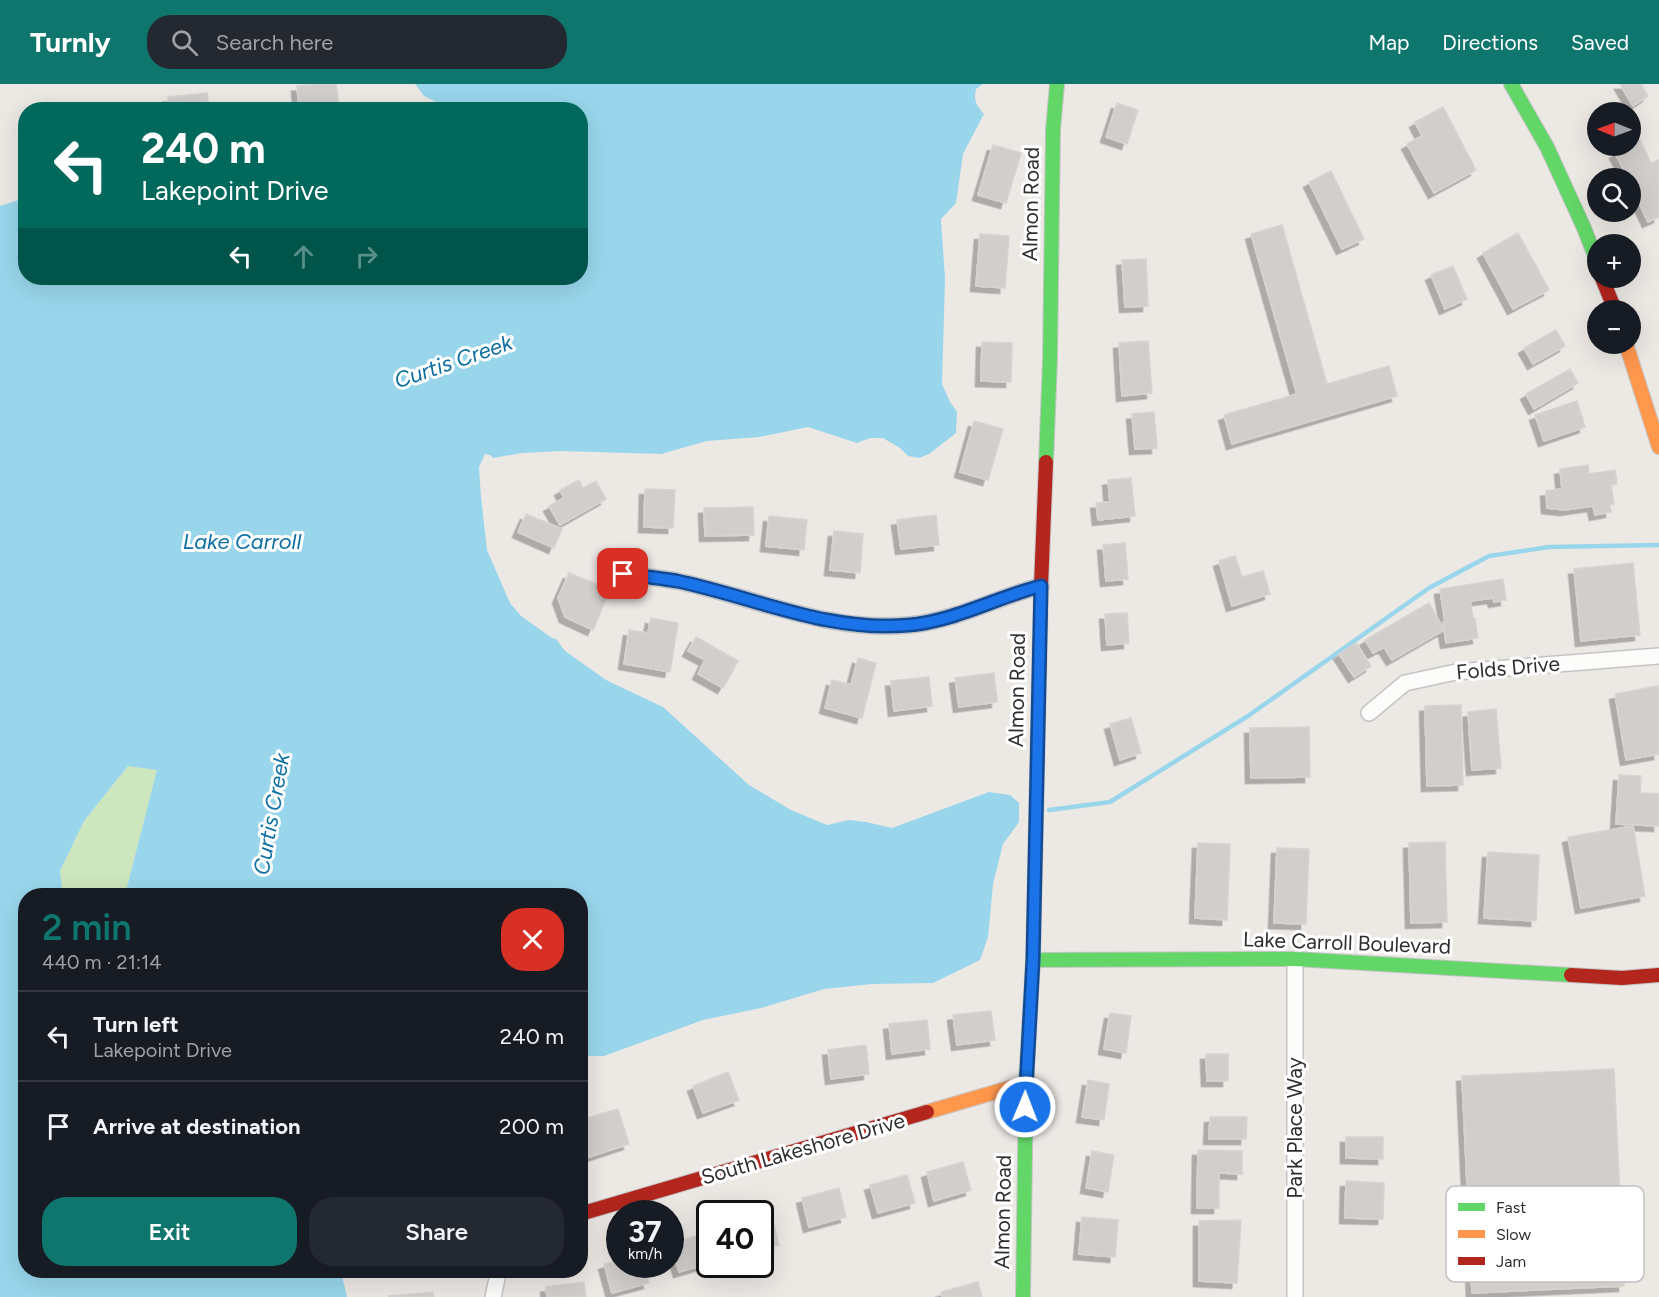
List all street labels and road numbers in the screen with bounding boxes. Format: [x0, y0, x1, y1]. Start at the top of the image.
street label: Almon Road [1017, 147, 1044, 261]
street label: Almon Road [1003, 633, 1030, 747]
street label: Folds Drive [1455, 651, 1561, 684]
street label: Lake Carroll Boulevard [1243, 926, 1451, 959]
street label: Park Place Way [1282, 1057, 1307, 1199]
street label: South Lakeshore Drive [698, 1107, 908, 1190]
street label: Almon Road [989, 1155, 1016, 1269]

